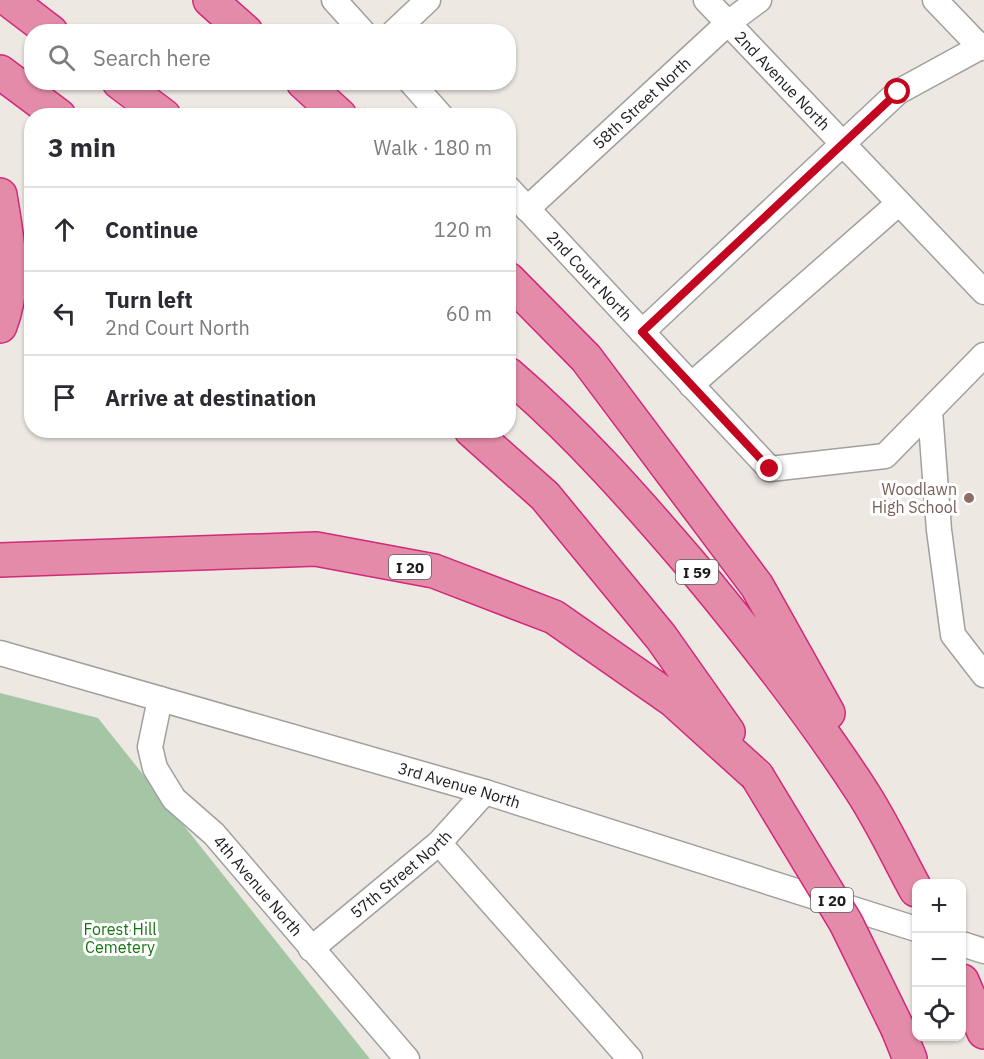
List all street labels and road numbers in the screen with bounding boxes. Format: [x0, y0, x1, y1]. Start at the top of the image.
street label: 2nd Avenue North [730, 26, 835, 134]
street label: 58th Street North [588, 53, 695, 153]
street label: 2nd Court North [543, 227, 637, 325]
road number: I 20 [389, 555, 431, 579]
road number: I 59 [676, 560, 718, 584]
street label: 3rd Avenue North [396, 758, 523, 813]
street label: 57th Street North [346, 826, 456, 922]
street label: 4th Avenue North [209, 831, 307, 940]
road number: I 20 [811, 888, 853, 912]

